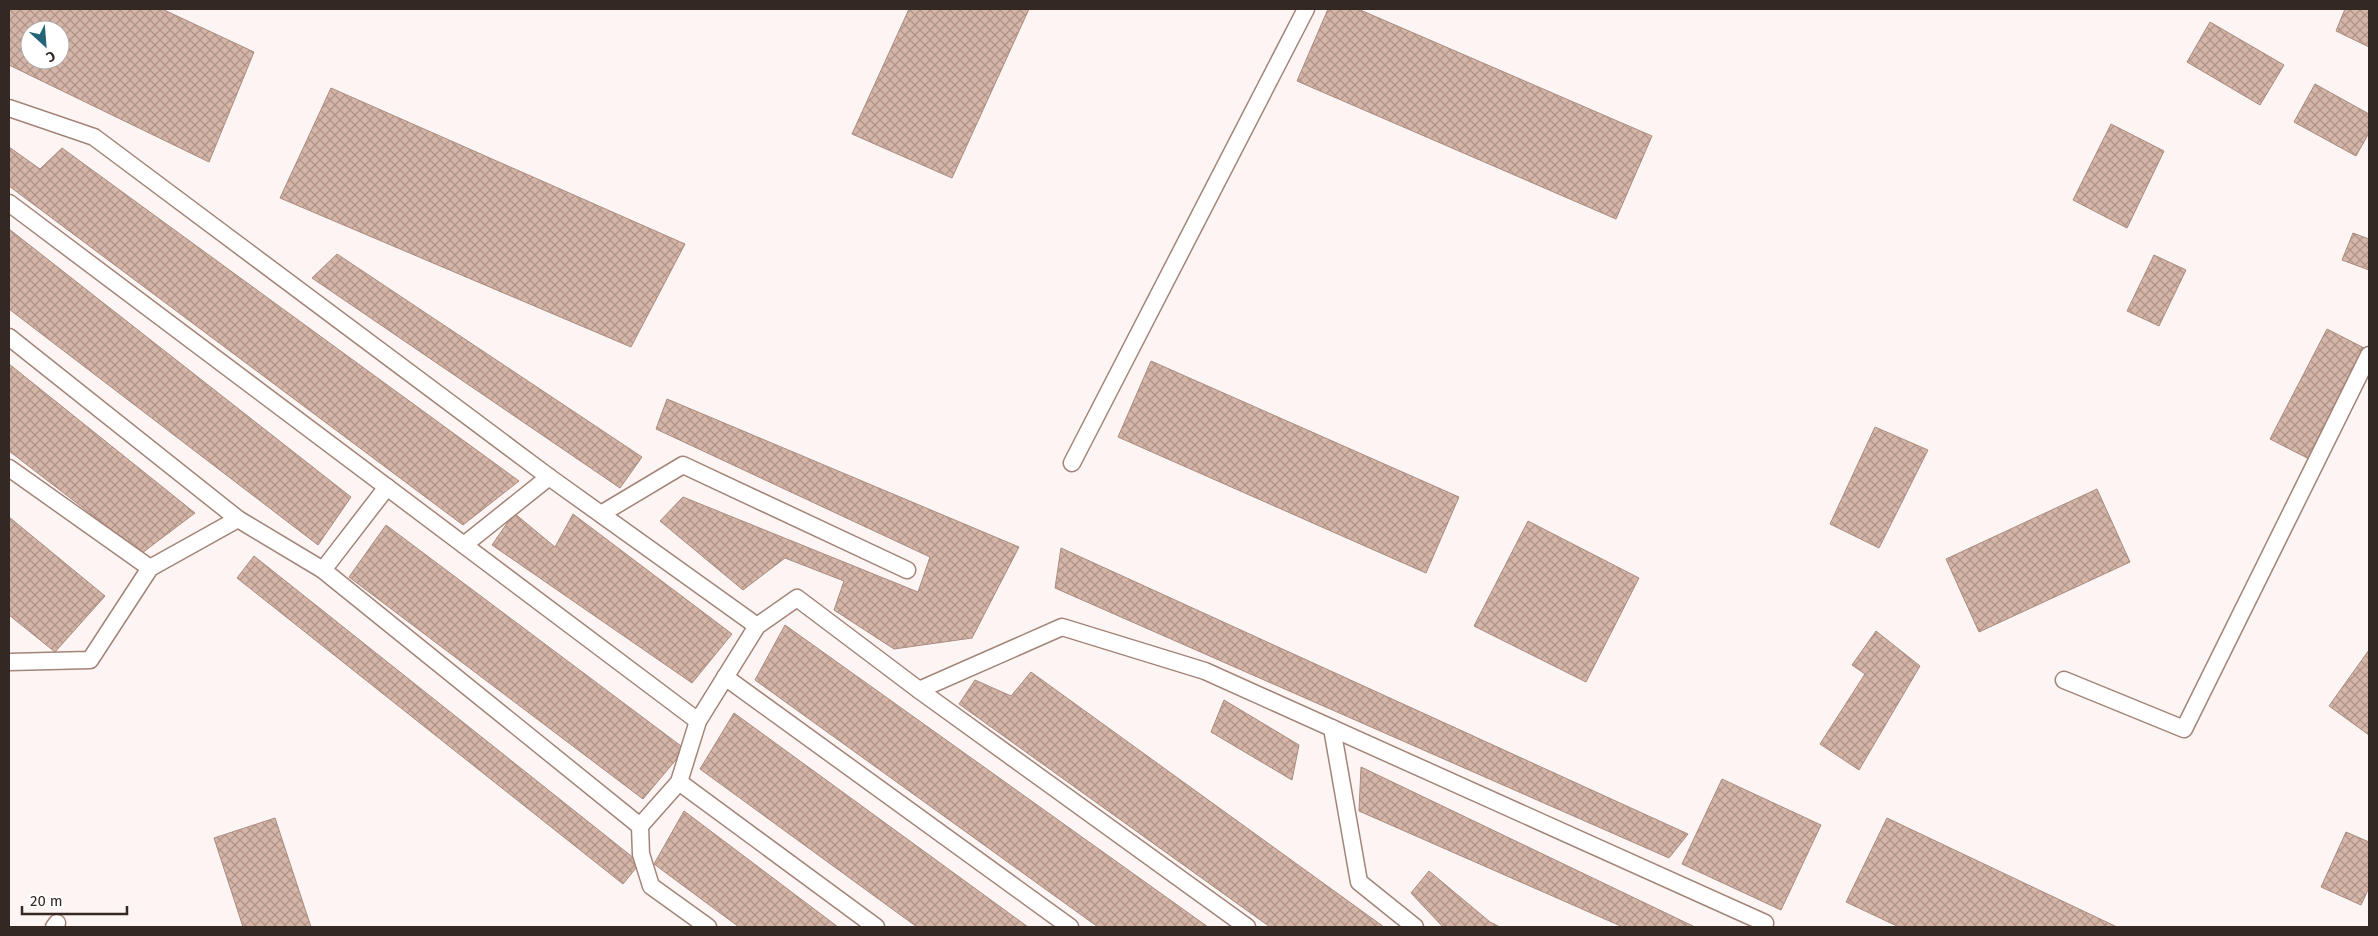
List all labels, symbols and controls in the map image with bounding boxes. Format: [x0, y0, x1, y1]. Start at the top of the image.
north arrow [20, 20, 70, 70]
text: С [43, 47, 58, 66]
scale bar [22, 884, 128, 916]
text: 20 m [30, 892, 63, 910]

